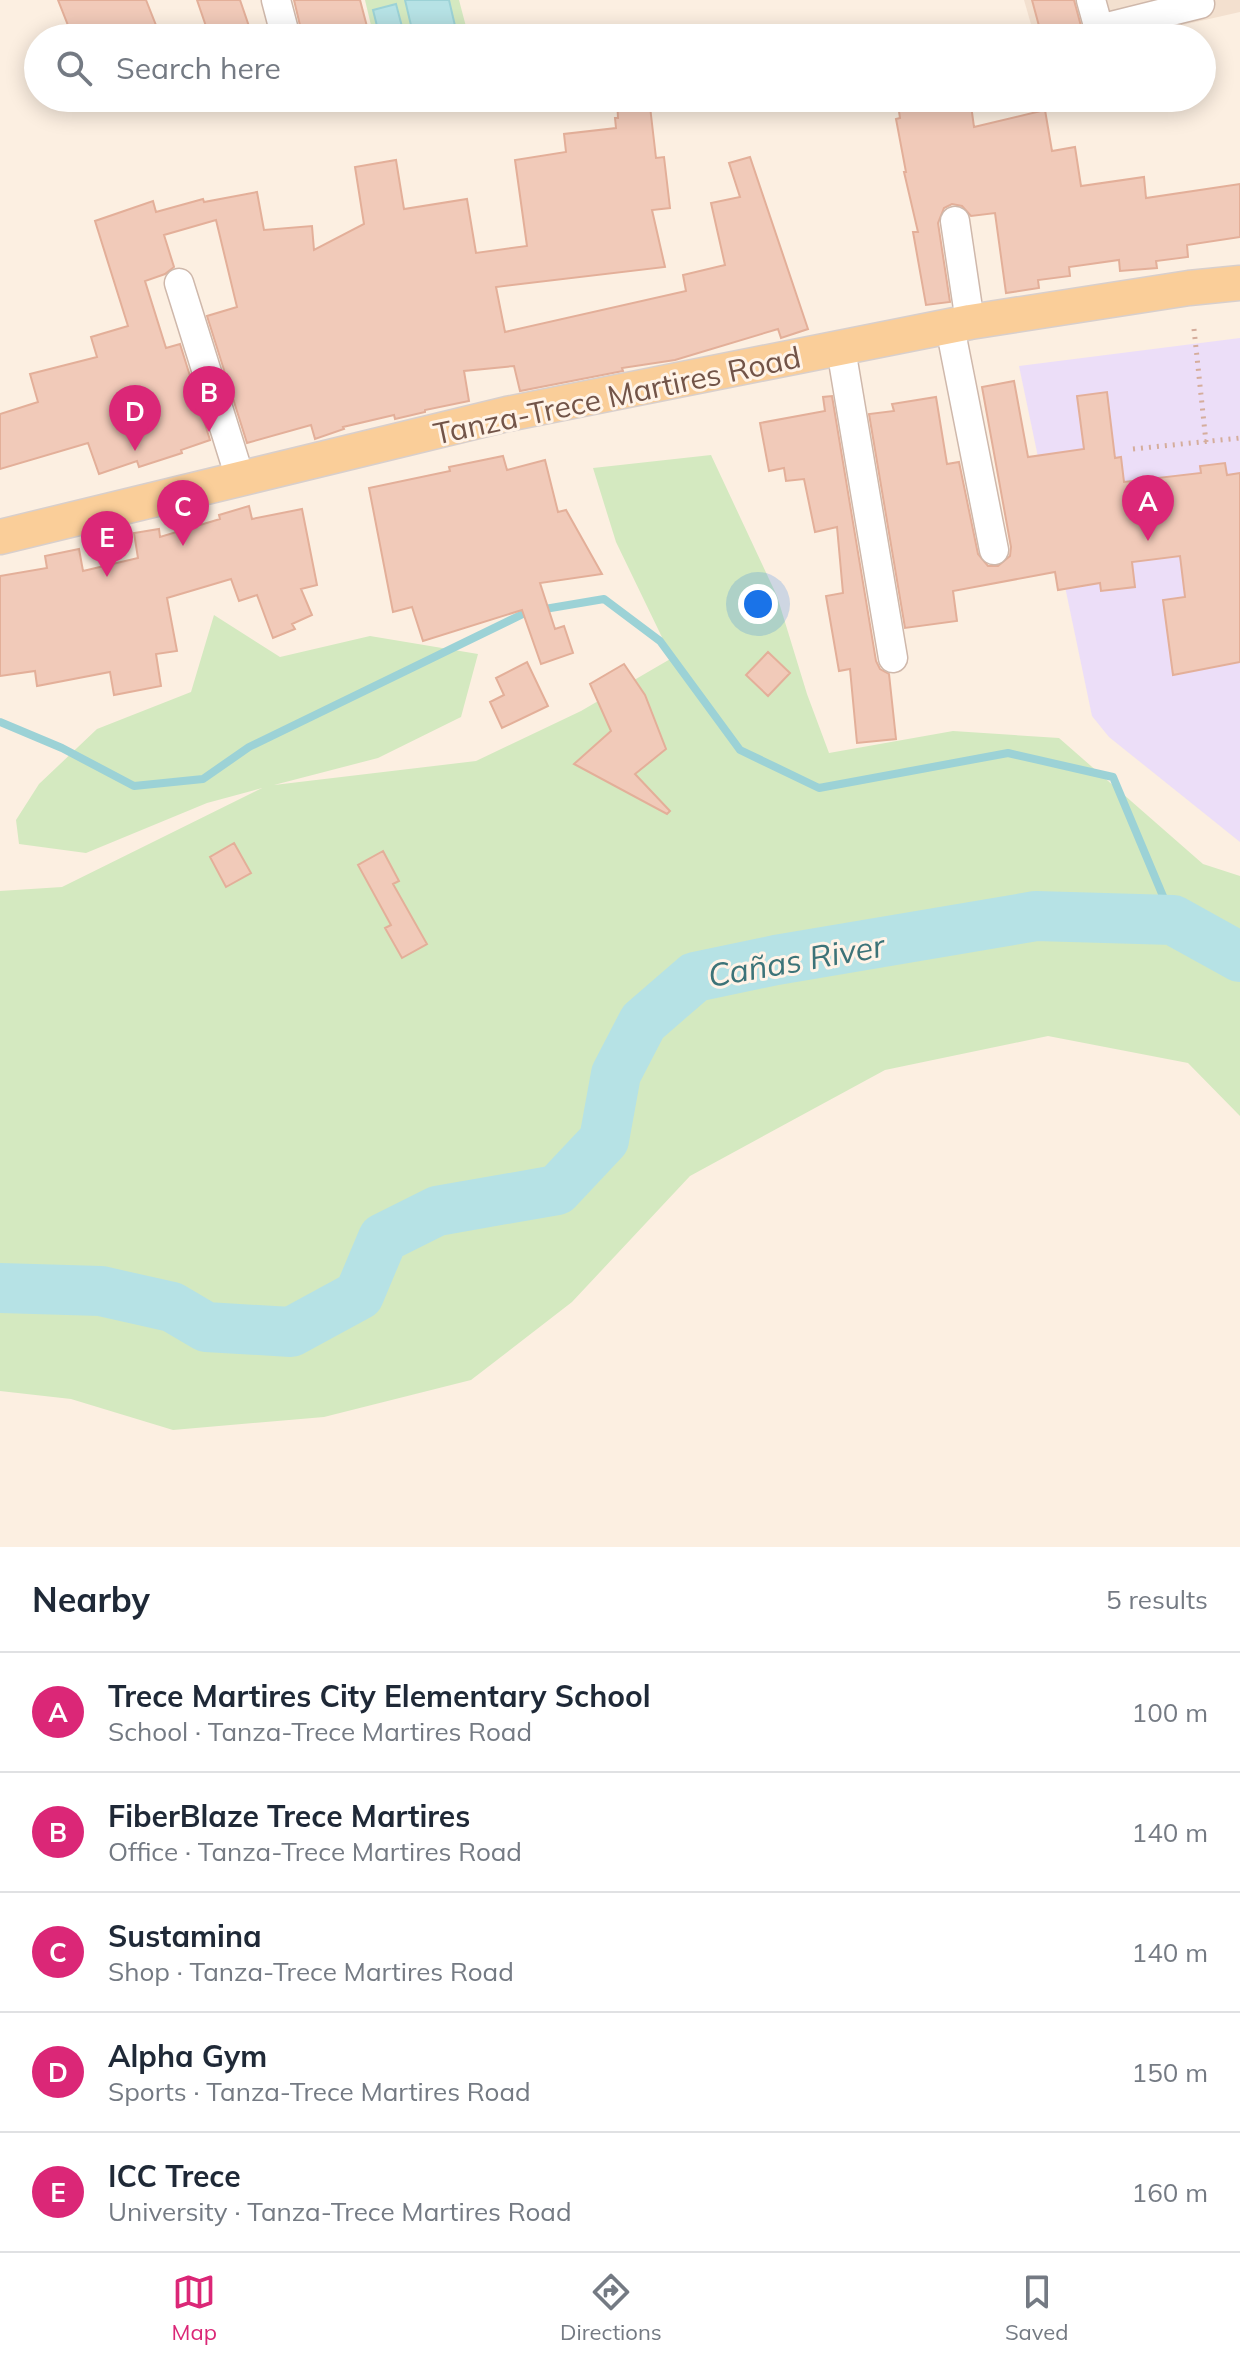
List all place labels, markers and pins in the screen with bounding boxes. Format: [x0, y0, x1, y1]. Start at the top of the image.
pin: B [183, 366, 235, 432]
pin: D [109, 385, 161, 451]
pin: A [1122, 475, 1174, 541]
pin: C [157, 480, 209, 546]
pin: E [81, 511, 133, 577]

